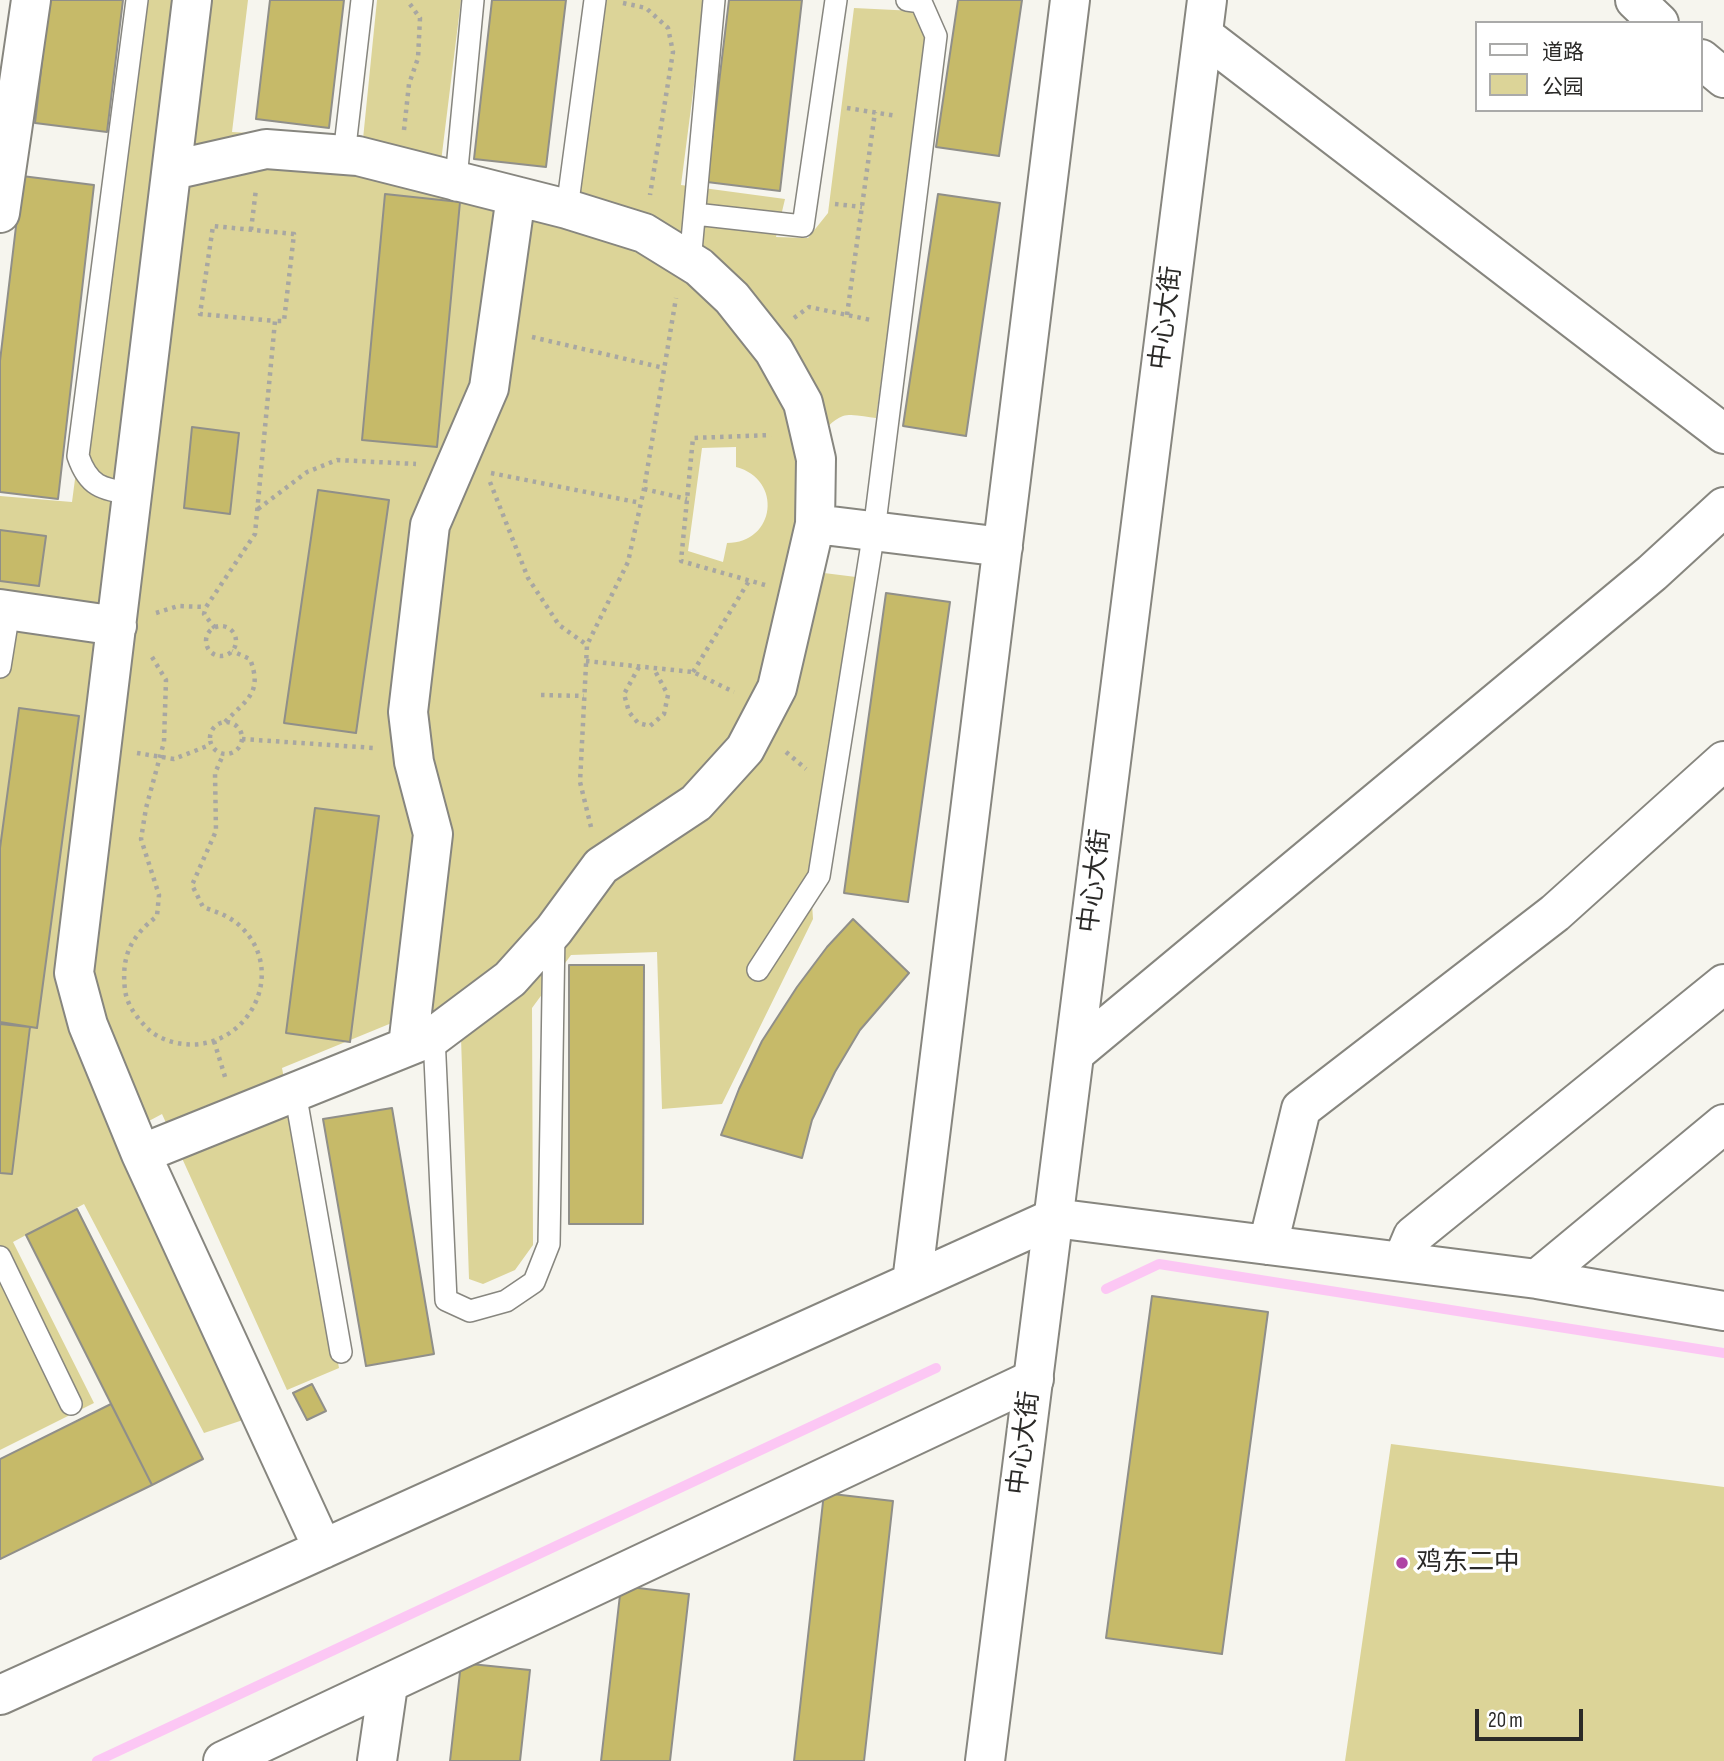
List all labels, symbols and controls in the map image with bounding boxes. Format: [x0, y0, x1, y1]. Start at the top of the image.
legend [1476, 21, 1703, 112]
text: 道路 [1542, 40, 1584, 65]
text: 公园 [1542, 75, 1584, 100]
street label: 中心大街 [1145, 264, 1189, 372]
street label: 中心大街 [1074, 827, 1118, 935]
street label: 中心大街 [1003, 1389, 1047, 1497]
place label: 鸡东二中 [1416, 1547, 1520, 1579]
marker: 鸡东二中 [1394, 1555, 1410, 1571]
scale bar [1479, 1694, 1588, 1738]
text: 20 m [1488, 1708, 1523, 1733]

